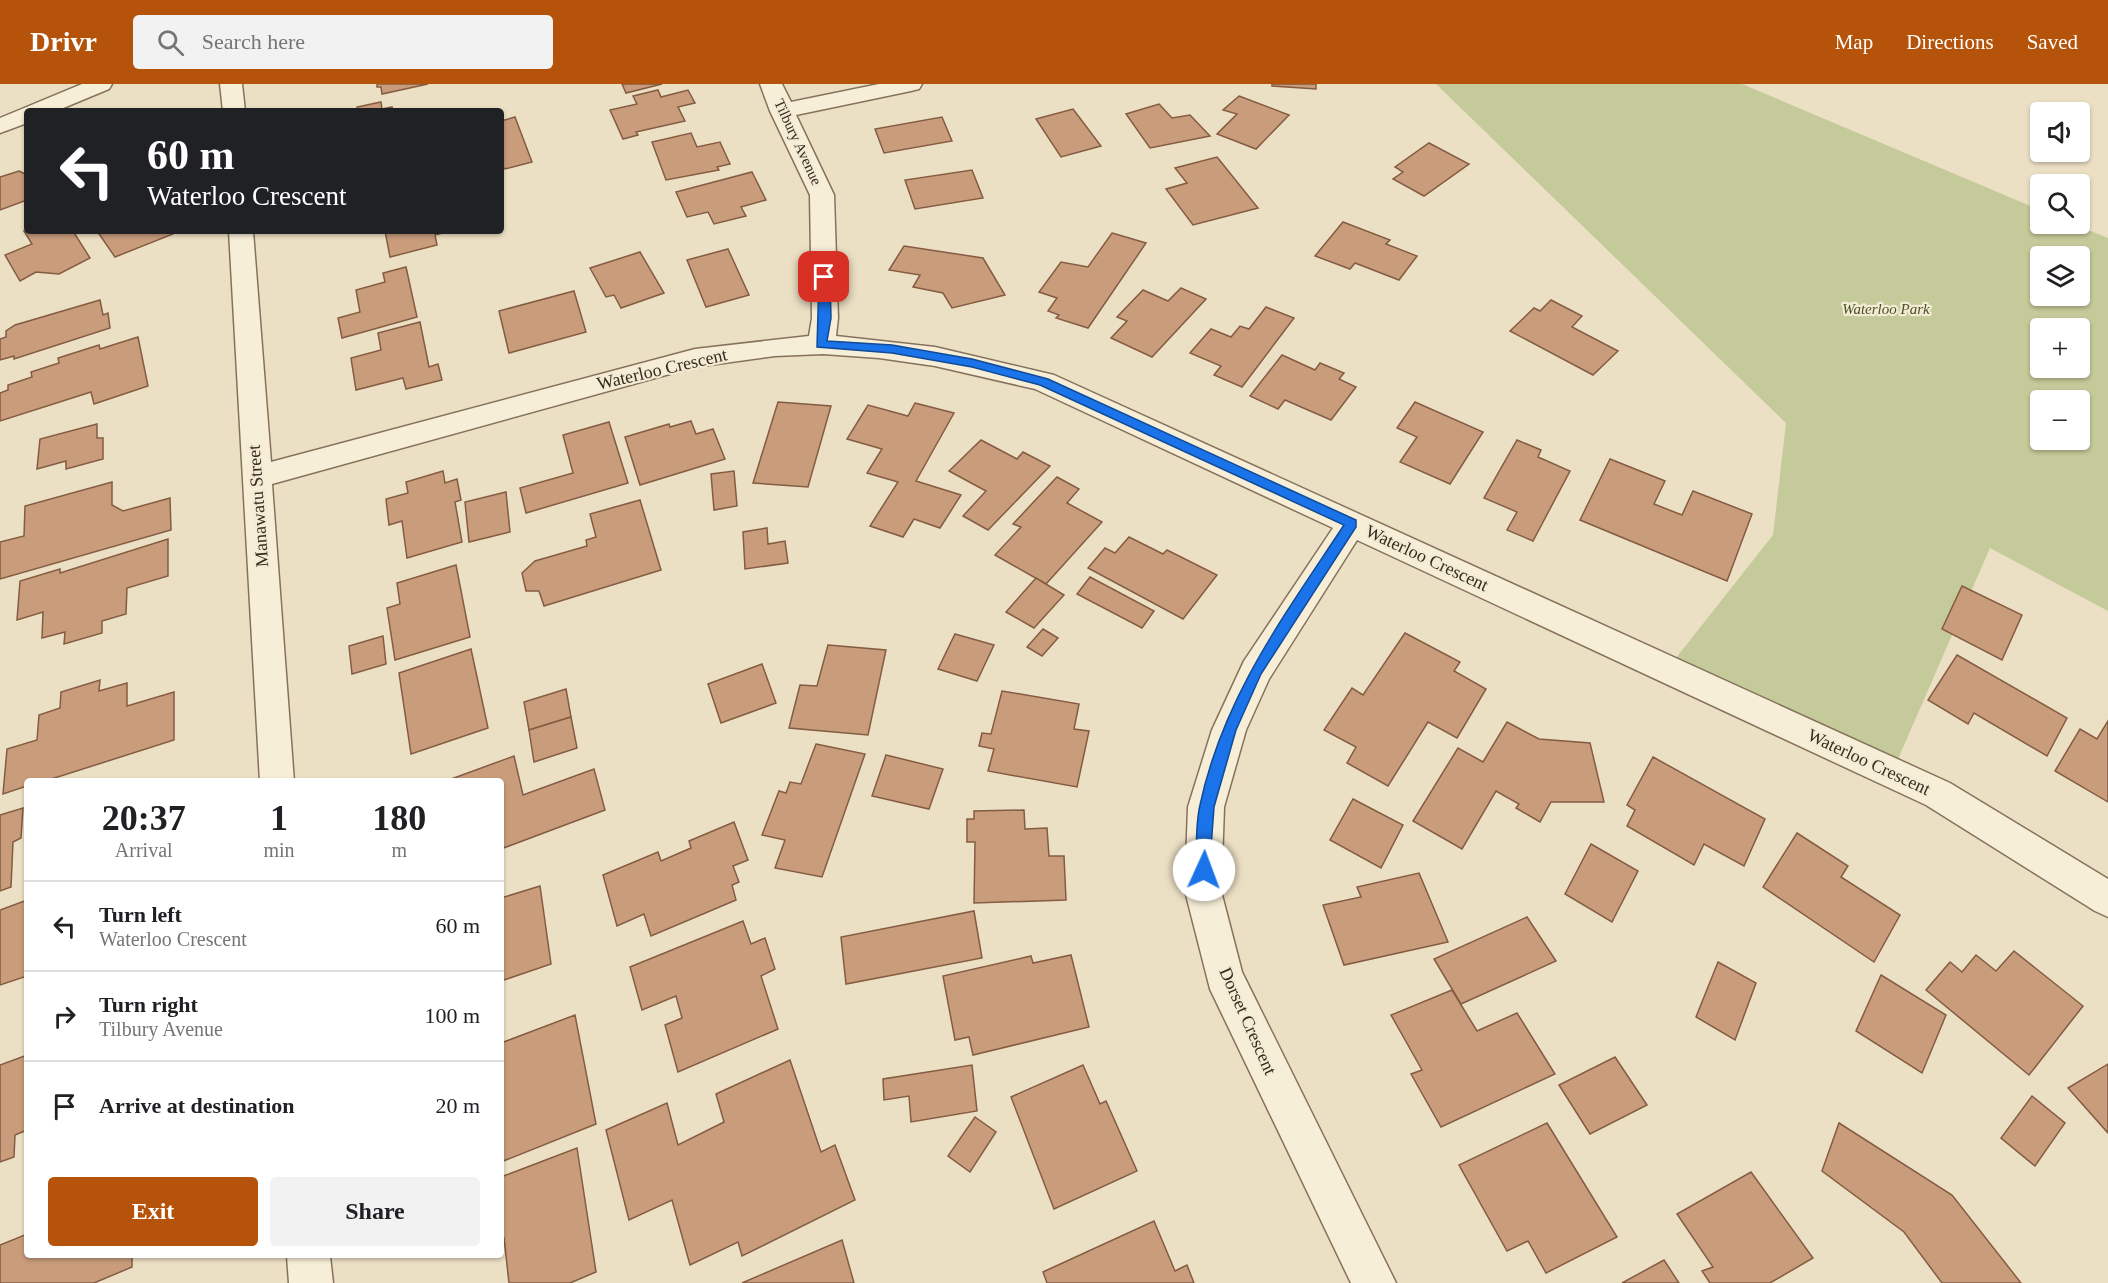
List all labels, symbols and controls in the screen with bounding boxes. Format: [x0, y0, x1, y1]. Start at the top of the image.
search box [133, 15, 553, 69]
text: Drivr [30, 26, 97, 57]
icon: search [154, 26, 187, 59]
text: Search here [202, 29, 305, 54]
text: Map [1835, 30, 1873, 54]
text: Directions [1906, 30, 1994, 54]
text: Saved [2027, 30, 2078, 54]
street label: Tilbury Avenue [771, 97, 825, 188]
map controls [2030, 102, 2090, 450]
button: sound [2030, 102, 2090, 162]
icon: left [48, 132, 126, 210]
text: 60 m [147, 132, 235, 178]
button: search [2030, 174, 2090, 234]
text: Waterloo Crescent [147, 181, 347, 211]
button: layers [2030, 246, 2090, 306]
pin [798, 251, 849, 302]
icon: arrive [807, 260, 840, 293]
park label: Waterloo Park [1842, 301, 1930, 317]
button: + [2030, 318, 2090, 378]
street label: Waterloo Crescent [595, 344, 729, 394]
button: − [2030, 390, 2090, 450]
street label: Manawatu Street [244, 444, 272, 568]
street label: Waterloo Crescent [1363, 521, 1491, 595]
street label: Waterloo Crescent [1805, 725, 1933, 799]
text: 20:37 [102, 798, 186, 838]
text: 1 [270, 798, 288, 838]
text: 180 [372, 798, 426, 838]
position arrow [1172, 838, 1236, 902]
text: Arrival [115, 839, 173, 861]
text: min [263, 839, 295, 861]
text: m [392, 839, 407, 861]
text: Turn left [99, 902, 182, 927]
icon: left [48, 910, 81, 943]
text: 60 m [435, 913, 480, 938]
text: Waterloo Crescent [99, 928, 247, 950]
street label: Dorset Crescent [1215, 964, 1281, 1078]
text: Turn right [99, 992, 198, 1017]
icon: right [48, 1000, 81, 1033]
text: 100 m [424, 1003, 480, 1028]
text: Tilbury Avenue [99, 1018, 223, 1040]
icon: arrive [48, 1090, 81, 1123]
text: Arrive at destination [99, 1093, 295, 1118]
text: 20 m [435, 1093, 480, 1118]
button: Exit [48, 1177, 258, 1246]
button: Share [270, 1177, 480, 1246]

